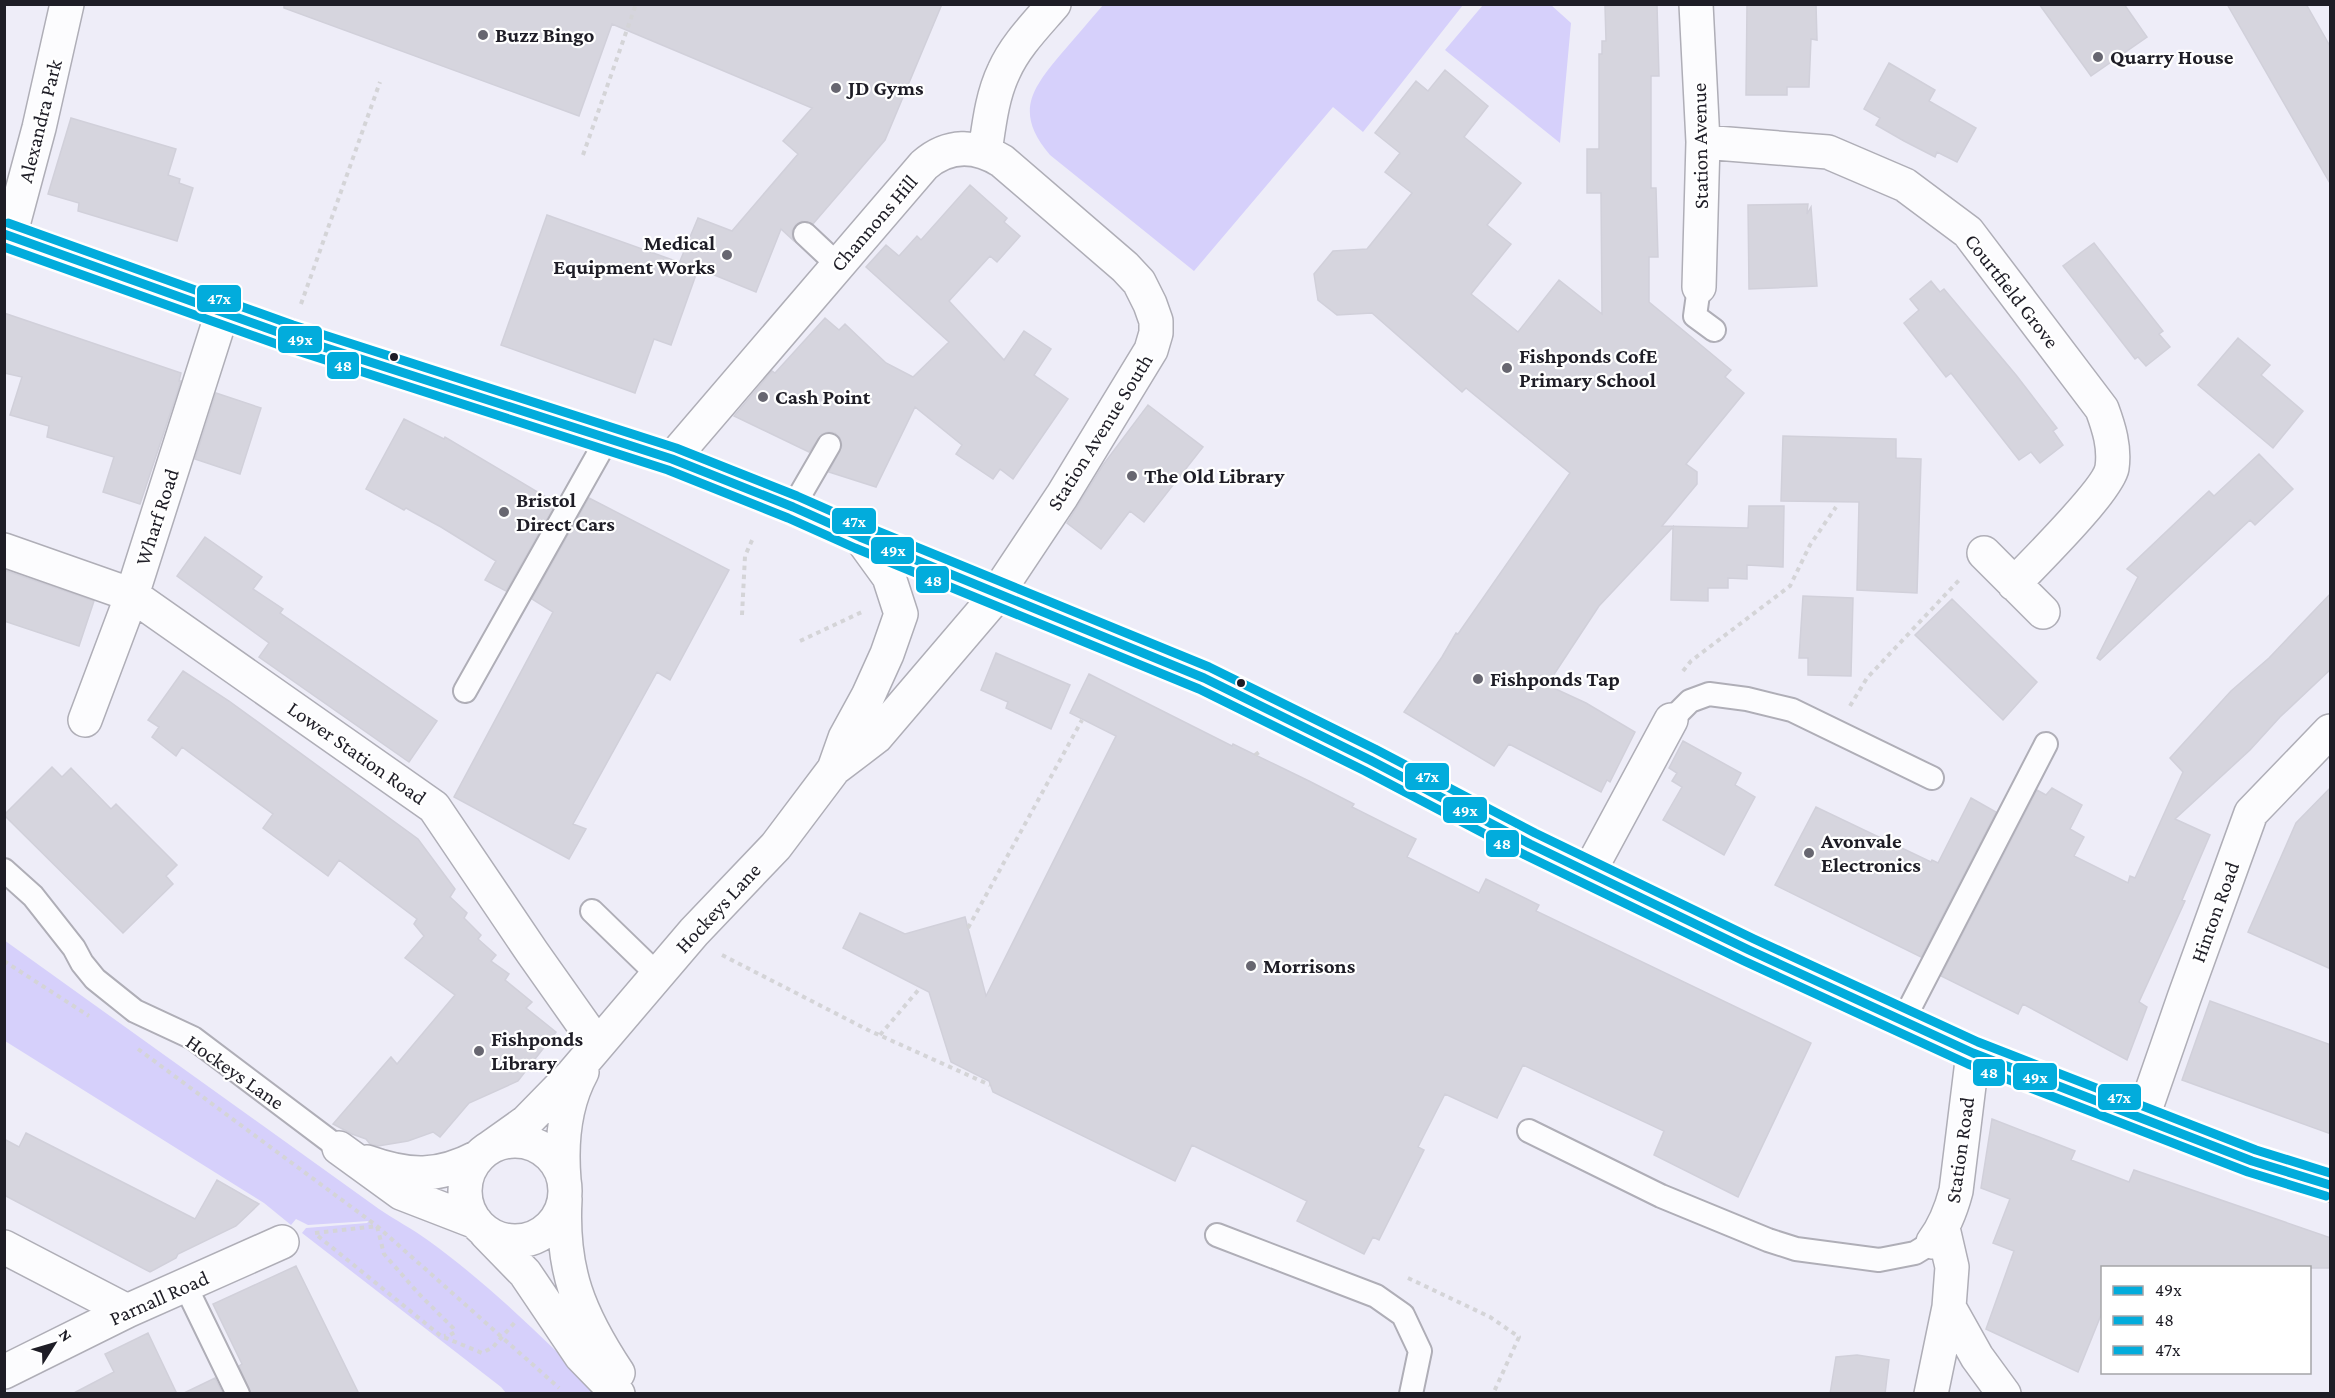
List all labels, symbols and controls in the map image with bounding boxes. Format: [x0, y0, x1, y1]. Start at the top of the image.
place label: Buzz Bingo [495, 23, 595, 47]
marker: Buzz Bingo [476, 28, 490, 42]
place label: Quarry House [2110, 45, 2234, 69]
marker: Quarry House [2091, 50, 2105, 64]
street label: Alexandra Park [13, 57, 67, 185]
place label: JD Gyms [846, 76, 924, 100]
marker: JD Gyms [829, 81, 843, 95]
street label: Station Avenue [1687, 83, 1713, 209]
street label: Channons Hill [826, 170, 922, 276]
street label: Courtfield Grove [1960, 229, 2064, 353]
place label: Medical Equipment Works [553, 231, 715, 279]
marker: Medical Equipment Works [720, 248, 734, 262]
line badge: 47x [196, 284, 242, 313]
text: 47x [207, 290, 232, 307]
line badge: 49x [277, 325, 323, 354]
text: 49x [287, 331, 314, 348]
place label: Fishponds CofE Primary School [1519, 344, 1657, 392]
street label: Station Avenue South [1042, 349, 1158, 515]
line badge: 48 [326, 351, 360, 380]
unlabelled marker [388, 351, 400, 363]
text: 48 [334, 357, 352, 374]
marker: Fishponds CofE Primary School [1500, 361, 1514, 375]
place label: Cash Point [775, 385, 871, 409]
marker: Cash Point [756, 390, 770, 404]
place label: The Old Library [1144, 464, 1285, 488]
street label: Wharf Road [130, 466, 184, 568]
marker: The Old Library [1125, 469, 1139, 483]
place label: Bristol Direct Cars [516, 488, 615, 536]
marker: Bristol Direct Cars [497, 505, 511, 519]
line badge: 47x [831, 507, 877, 535]
text: 47x [842, 513, 867, 530]
line badge: 49x [870, 536, 915, 565]
text: 49x [880, 542, 907, 559]
line badge: 48 [915, 565, 950, 594]
text: 48 [924, 572, 942, 589]
place label: Fishponds Tap [1490, 667, 1620, 691]
marker: Fishponds Tap [1471, 672, 1485, 686]
unlabelled marker [1235, 677, 1247, 689]
street label: Lower Station Road [283, 696, 431, 810]
line badge: 47x [1404, 762, 1450, 791]
text: 47x [1415, 768, 1440, 785]
line badge: 49x [1442, 796, 1488, 824]
text: 49x [1452, 802, 1479, 819]
line badge: 48 [1485, 829, 1520, 858]
place label: Avonvale Electronics [1820, 829, 1921, 877]
text: 48 [1493, 835, 1511, 852]
marker: Avonvale Electronics [1802, 846, 1816, 860]
street label: Hockeys Lane [670, 858, 766, 958]
street label: Hinton Road [2186, 858, 2244, 966]
place label: Morrisons [1263, 954, 1356, 978]
marker: Morrisons [1244, 959, 1258, 973]
place label: Fishponds Library [491, 1027, 584, 1075]
street label: Hockeys Lane [181, 1029, 289, 1115]
marker: Fishponds Library [472, 1044, 486, 1058]
line badge: 48 [1972, 1058, 2006, 1087]
line badge: 49x [2012, 1062, 2058, 1091]
text: 48 [1980, 1064, 1998, 1081]
text: 49x [2022, 1069, 2049, 1086]
line badge: 47x [2097, 1083, 2142, 1111]
text: 47x [2107, 1089, 2132, 1106]
street label: Station Road [1941, 1095, 1979, 1205]
street label: Parnall Road [106, 1265, 212, 1331]
legend [2101, 1266, 2311, 1374]
text: 49x [2155, 1280, 2182, 1300]
text: 48 [2155, 1310, 2174, 1330]
north arrow [24, 1314, 84, 1374]
text: N [56, 1326, 76, 1345]
text: 47x [2155, 1340, 2181, 1360]

